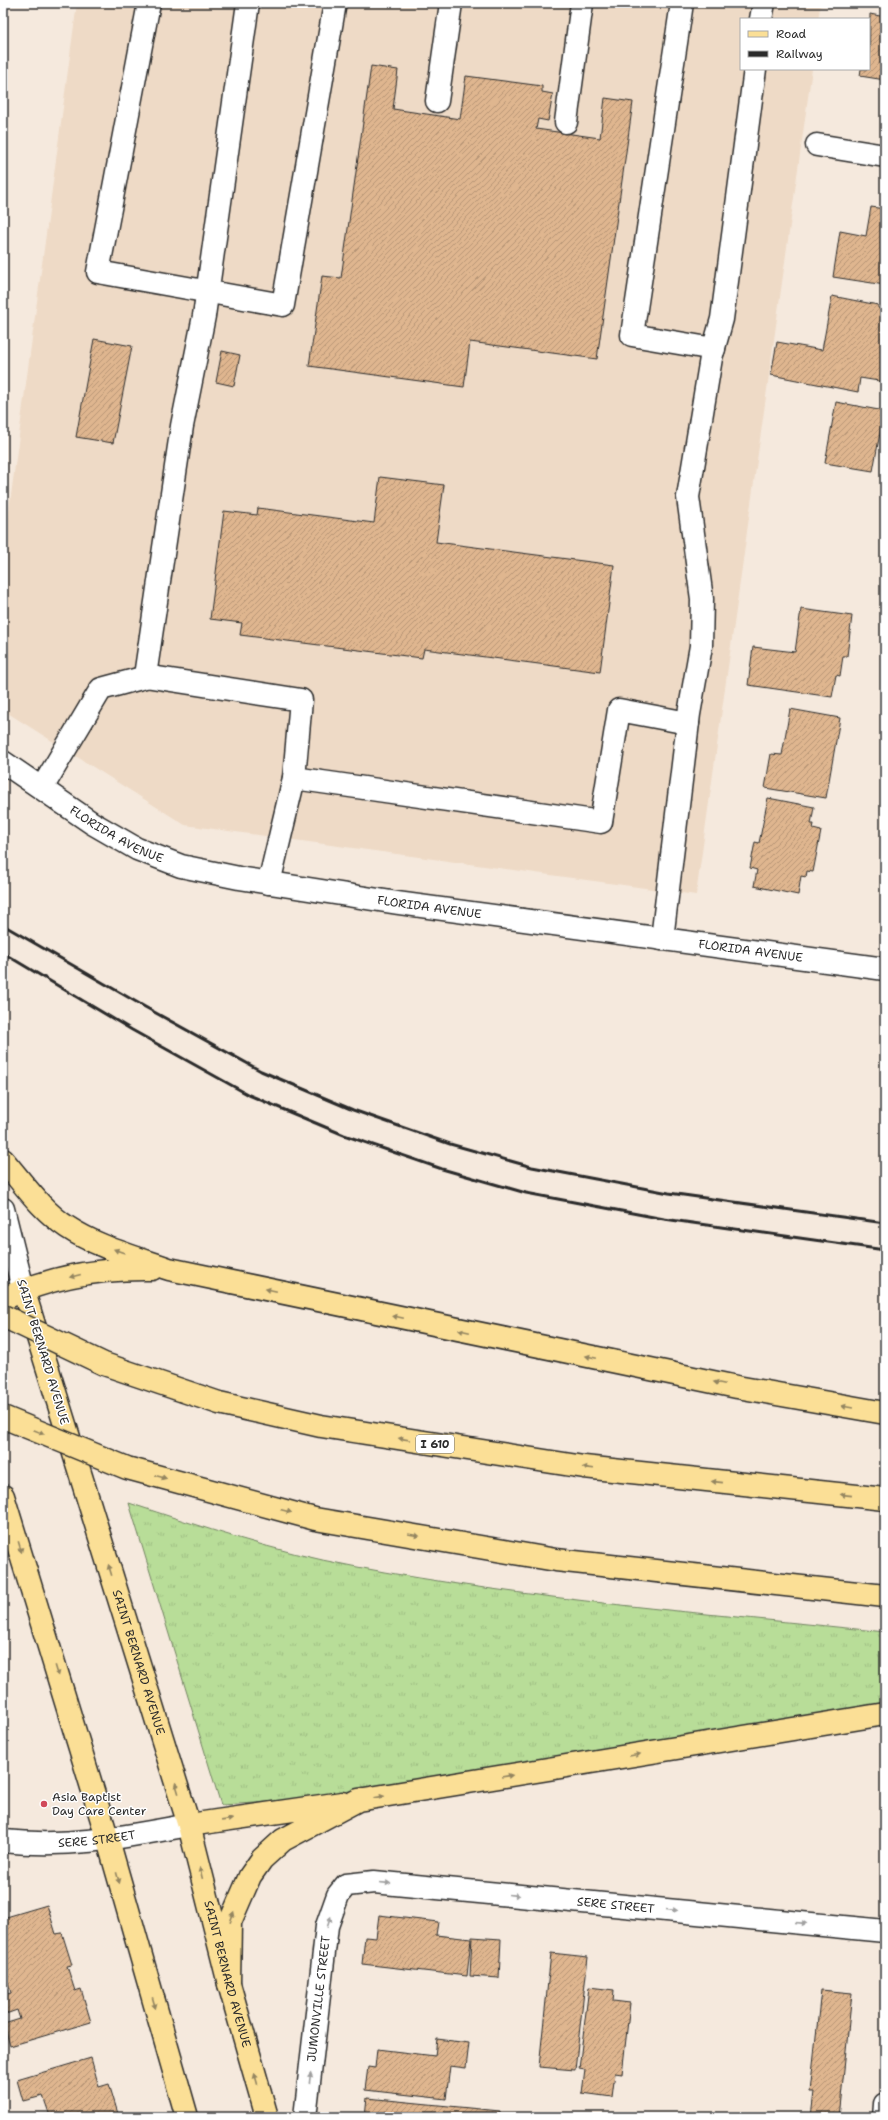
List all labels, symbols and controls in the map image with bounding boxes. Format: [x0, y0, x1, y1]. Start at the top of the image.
legend [740, 18, 870, 70]
text: Road [776, 26, 807, 42]
text: Railway [776, 46, 823, 62]
street label: FLORIDA AVENUE [66, 802, 166, 866]
street label: FLORIDA AVENUE [376, 892, 483, 922]
street label: FLORIDA AVENUE [697, 936, 804, 966]
one-way arrow [113, 1248, 125, 1254]
one-way arrow [68, 1273, 81, 1279]
street label: SAINT BERNARD AVENUE [13, 1277, 73, 1427]
one-way arrow [265, 1287, 277, 1293]
one-way arrow [392, 1313, 404, 1319]
one-way arrow [458, 1327, 470, 1333]
one-way arrow [585, 1353, 598, 1359]
one-way arrow [713, 1380, 725, 1386]
one-way arrow [840, 1403, 853, 1409]
one-way arrow [34, 1429, 46, 1435]
road number: I 610 [416, 1435, 454, 1453]
one-way arrow [398, 1436, 410, 1442]
one-way arrow [582, 1464, 594, 1471]
one-way arrow [155, 1474, 167, 1480]
one-way arrow [711, 1478, 723, 1485]
one-way arrow [840, 1492, 852, 1499]
one-way arrow [280, 1508, 292, 1514]
one-way arrow [408, 1533, 420, 1539]
one-way arrow [17, 1541, 23, 1553]
one-way arrow [107, 1564, 113, 1576]
street label: SAINT BERNARD AVENUE [109, 1588, 169, 1737]
one-way arrow [54, 1665, 60, 1677]
one-way arrow [629, 1751, 641, 1757]
one-way arrow [501, 1773, 513, 1779]
one-way arrow [174, 1782, 180, 1794]
place label: Asia Baptist Day Care Center [52, 1789, 147, 1819]
one-way arrow [373, 1794, 385, 1800]
marker: Asia Baptist Day Care Center [39, 1799, 49, 1809]
one-way arrow [221, 1817, 233, 1823]
street label: SERE STREET [58, 1827, 137, 1851]
one-way arrow [198, 1867, 204, 1879]
one-way arrow [115, 1872, 121, 1884]
one-way arrow [379, 1880, 391, 1886]
one-way arrow [508, 1892, 520, 1899]
street label: SERE STREET [576, 1894, 656, 1917]
street label: SAINT BERNARD AVENUE [200, 1899, 255, 2049]
one-way arrow [666, 1907, 678, 1914]
one-way arrow [229, 1911, 235, 1923]
one-way arrow [326, 1915, 332, 1927]
one-way arrow [795, 1920, 807, 1926]
street label: JUMONVILLE STREET [303, 1934, 334, 2063]
one-way arrow [151, 1997, 157, 2009]
one-way arrow [306, 2072, 313, 2084]
one-way arrow [253, 2073, 259, 2085]

